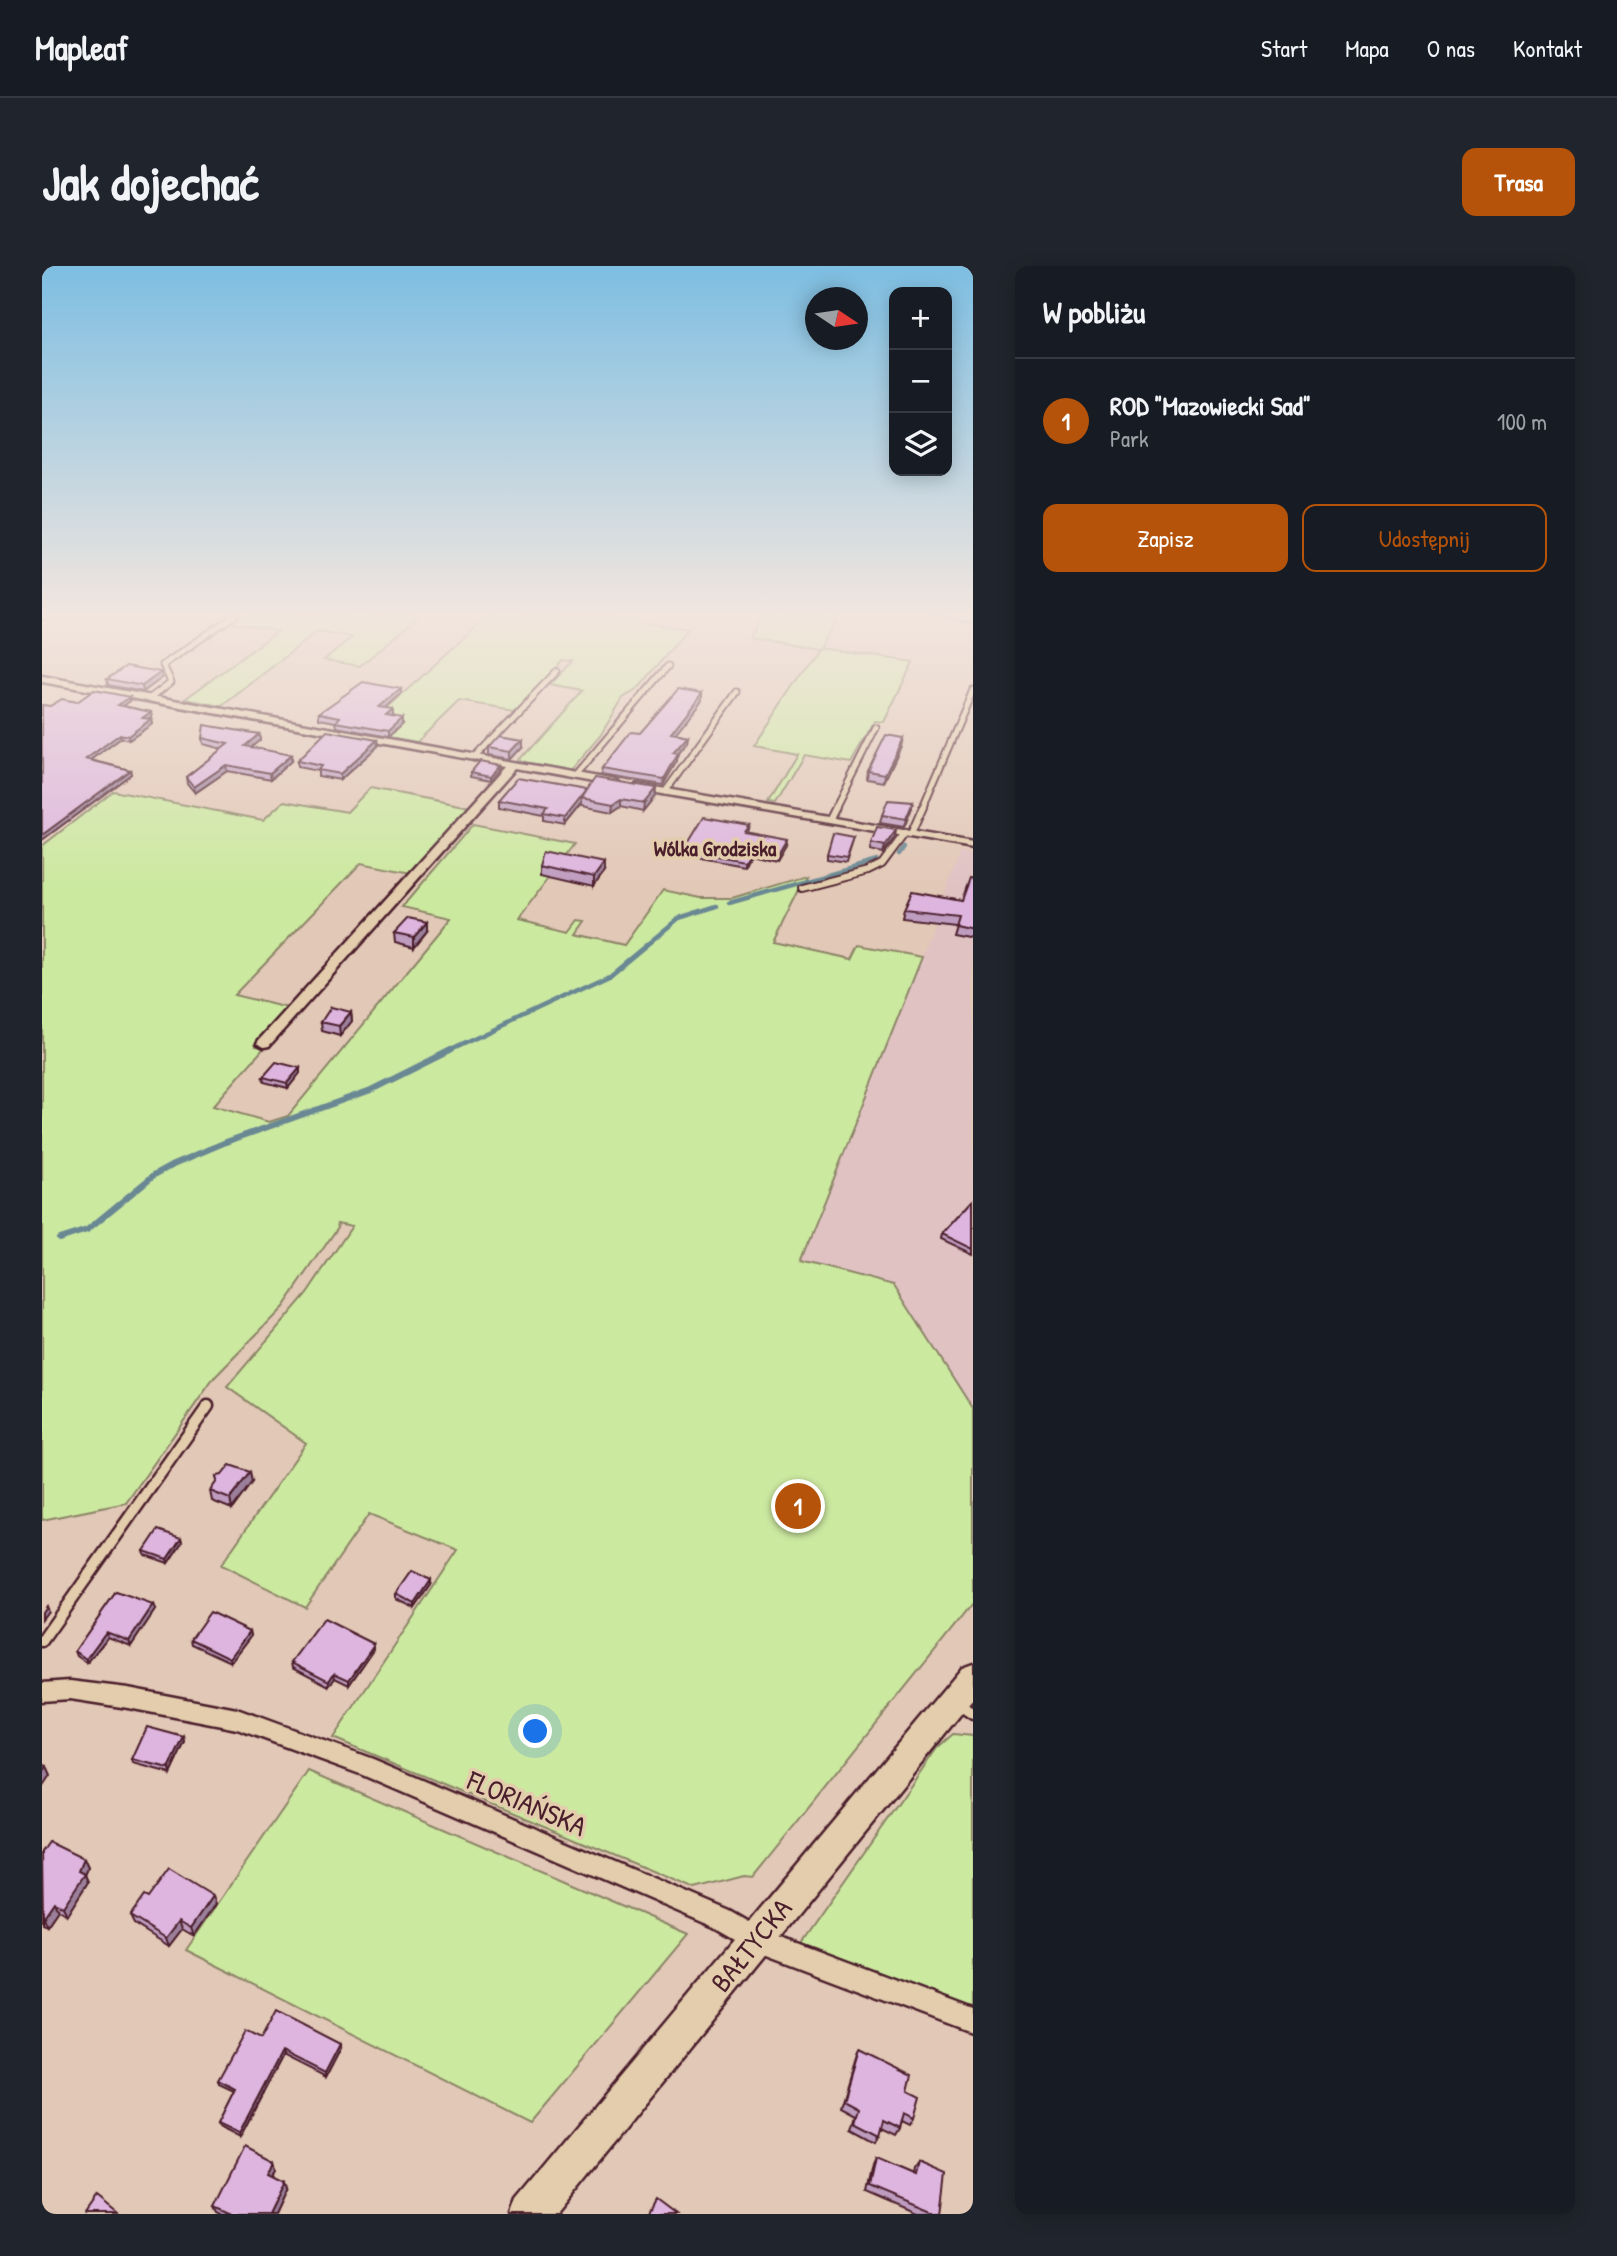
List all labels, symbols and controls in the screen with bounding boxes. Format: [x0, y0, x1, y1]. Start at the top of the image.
text: Mapleaf [35, 26, 128, 70]
text: Start [1261, 32, 1307, 64]
text: Mapa [1345, 32, 1389, 64]
text: O nas [1427, 32, 1475, 64]
text: Kontakt [1513, 32, 1582, 64]
button: Trasa [1462, 148, 1575, 216]
text: Jak dojechać [42, 149, 259, 215]
north arrow [805, 287, 868, 350]
map controls [889, 287, 952, 476]
button: + [889, 287, 952, 350]
text: W pobliżu [1043, 292, 1145, 332]
button: − [889, 350, 952, 413]
text: ROD "Mazowiecki Sad" [1110, 388, 1311, 423]
text: 1 [1062, 406, 1070, 437]
text: 100 m [1497, 406, 1547, 437]
button: layers [889, 413, 952, 476]
text: Park [1110, 423, 1148, 454]
button: Zapisz [1043, 504, 1288, 572]
button: Udostępnij [1302, 504, 1547, 572]
district label: Wólka Grodziska [654, 834, 777, 863]
pin: 1 [775, 1480, 821, 1532]
your location [518, 1714, 552, 1748]
street label: FLORIAŃSKA [461, 1761, 592, 1845]
street label: BAŁTYCKA [702, 1890, 800, 2000]

